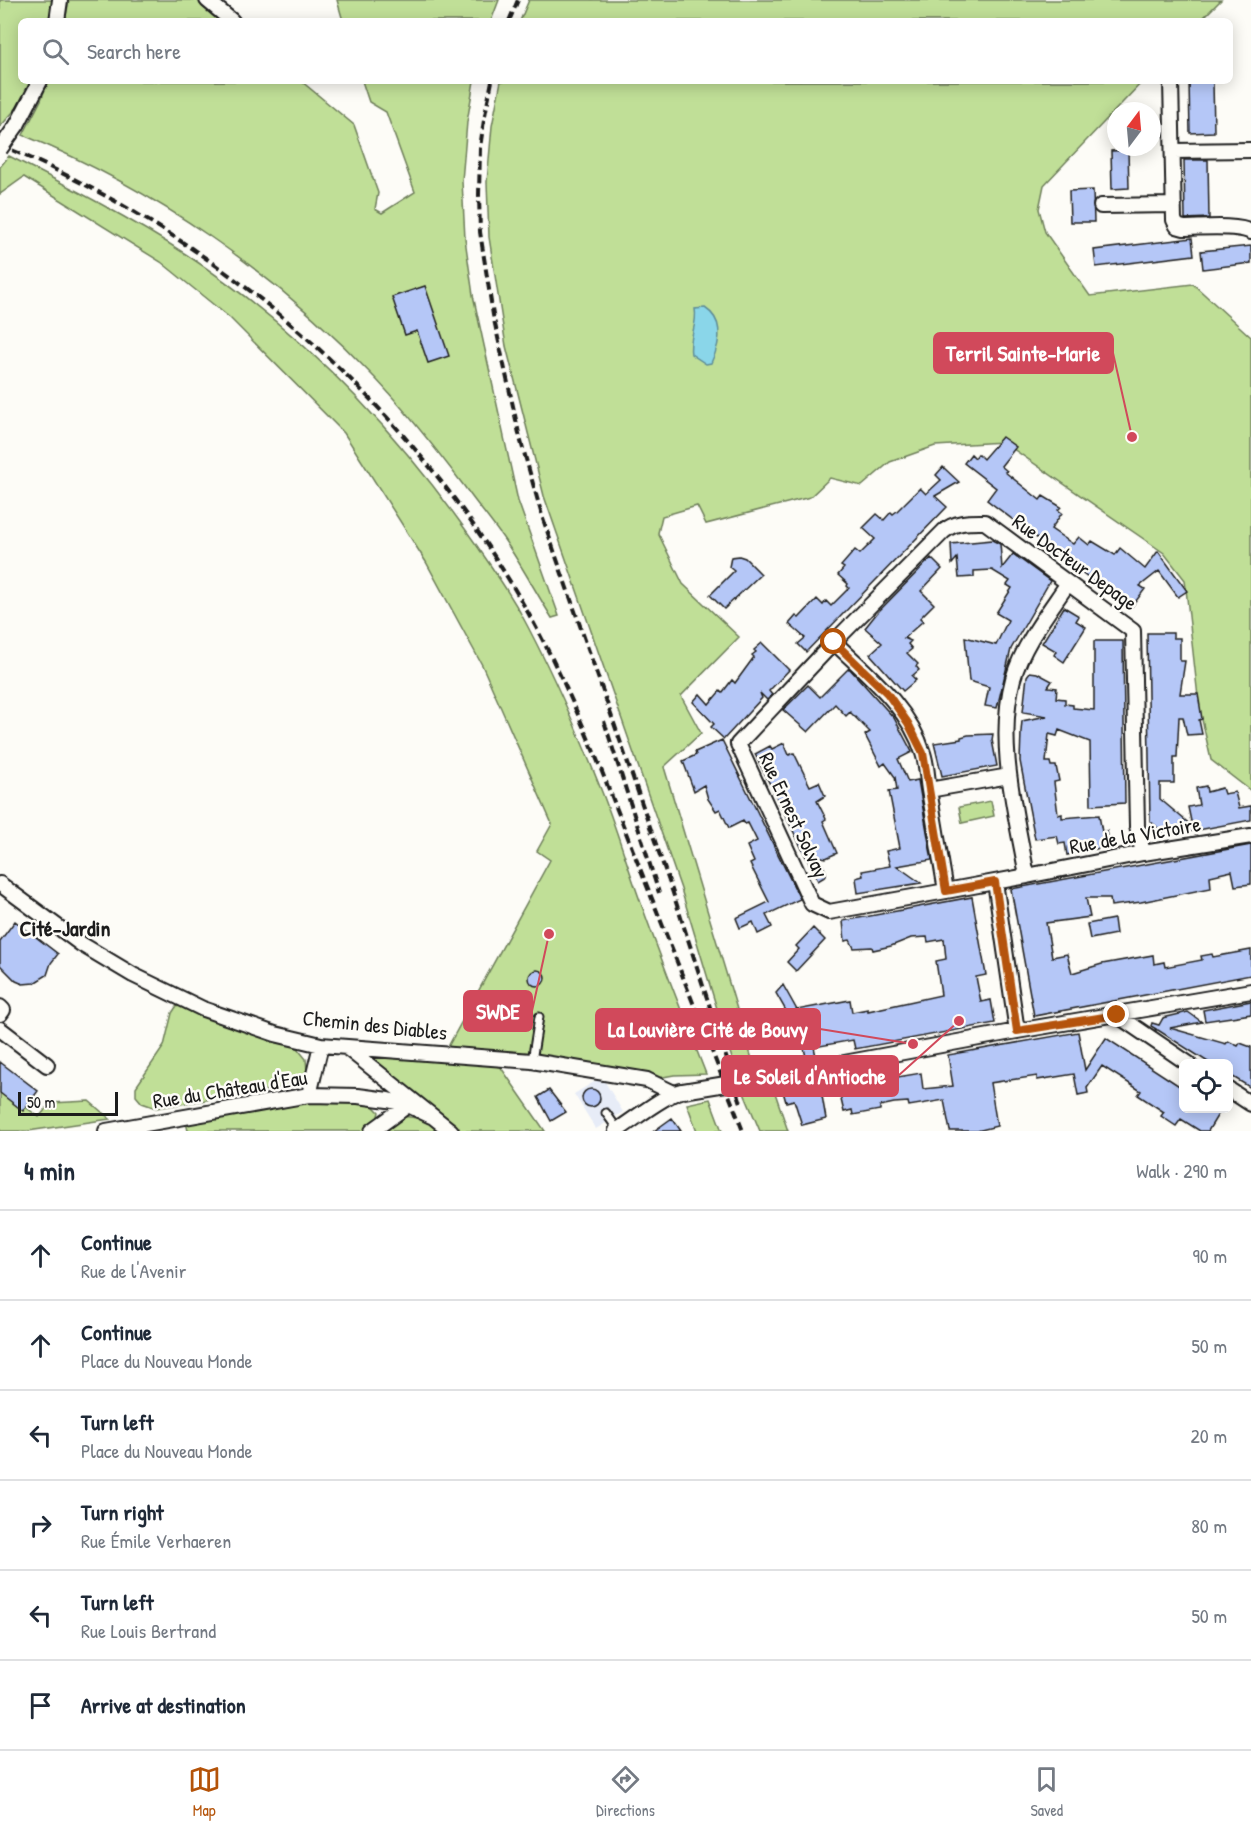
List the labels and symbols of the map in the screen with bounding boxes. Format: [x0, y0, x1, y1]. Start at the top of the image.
north arrow [1107, 102, 1161, 156]
callout: Terril Sainte-Marie [934, 333, 1113, 373]
text: Terril Sainte-Marie [945, 338, 1100, 368]
street label: Rue Docteur Depage [1007, 507, 1143, 617]
route start [820, 628, 846, 654]
street label: Rue Ernest Solvay [752, 747, 836, 883]
street label: Rue de la Victoire [1067, 809, 1203, 861]
district label: Cité-Jardin [20, 913, 110, 943]
callout: SWDE [464, 991, 532, 1031]
text: SWDE [476, 996, 520, 1026]
route end [1103, 1001, 1129, 1027]
street label: Chemin des Diables [301, 1003, 449, 1047]
callout: La Louvière Cité de Bouvy [596, 1009, 820, 1049]
text: La Louvière Cité de Bouvy [608, 1014, 809, 1045]
callout: Le Soleil d'Antioche [722, 1056, 898, 1096]
text: Le Soleil d'Antioche [734, 1061, 886, 1091]
street label: Rue du Château d'Eau [151, 1062, 310, 1116]
scale bar [18, 1089, 118, 1116]

